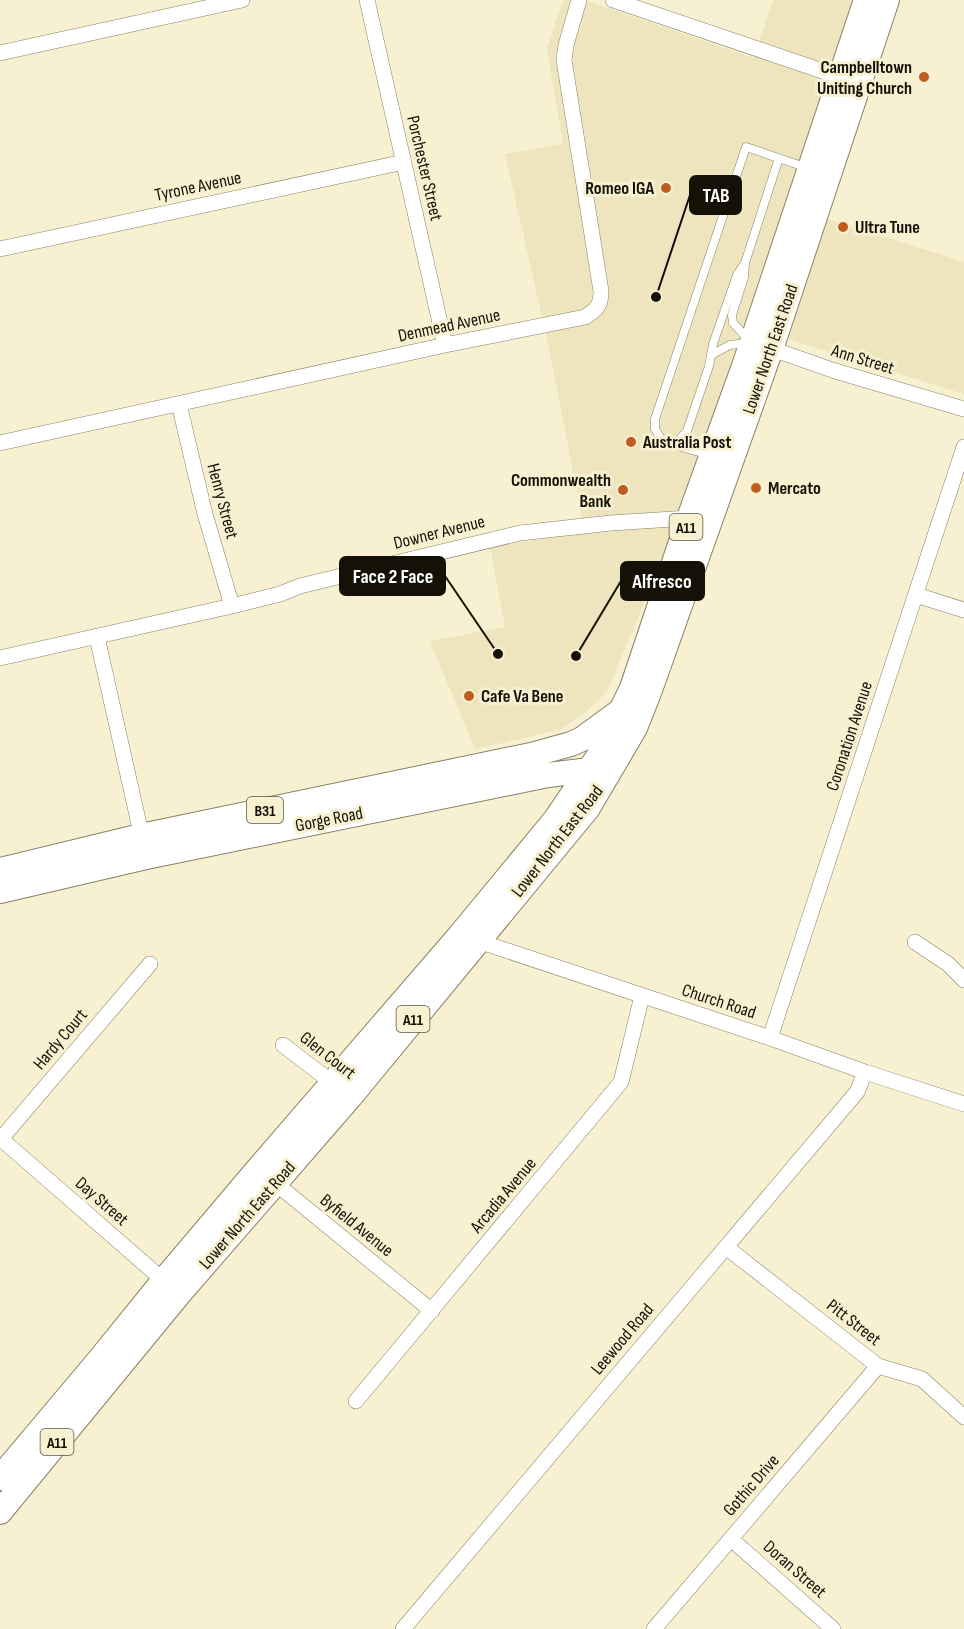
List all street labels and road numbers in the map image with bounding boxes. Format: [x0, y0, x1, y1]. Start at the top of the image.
street label: Porchester Street [402, 114, 447, 223]
street label: Tyrone Avenue [153, 167, 243, 206]
street label: Lower North East Road [738, 281, 803, 417]
street label: Denmead Avenue [396, 304, 502, 347]
street label: Ann Street [828, 340, 897, 379]
street label: Henry Street [202, 461, 243, 542]
street label: Downer Avenue [391, 511, 487, 554]
road number: A11 [670, 514, 702, 540]
street label: Coronation Avenue [822, 679, 877, 794]
street label: Lower North East Road [507, 781, 608, 901]
road number: B31 [247, 797, 283, 823]
street label: Gorge Road [294, 803, 365, 836]
street label: Church Road [679, 980, 759, 1023]
street label: Hardy Court [29, 1004, 92, 1074]
road number: A11 [396, 1006, 430, 1032]
street label: Glen Court [296, 1027, 360, 1084]
street label: Arcadia Avenue [465, 1154, 541, 1238]
street label: Lower North East Road [195, 1157, 300, 1274]
street label: Day Street [71, 1173, 133, 1230]
street label: Byfield Avenue [316, 1190, 397, 1261]
street label: Pitt Street [823, 1295, 885, 1350]
street label: Leewood Road [587, 1300, 658, 1379]
road number: A11 [40, 1429, 74, 1455]
street label: Gothic Drive [719, 1450, 784, 1520]
street label: Doran Street [759, 1536, 831, 1603]

